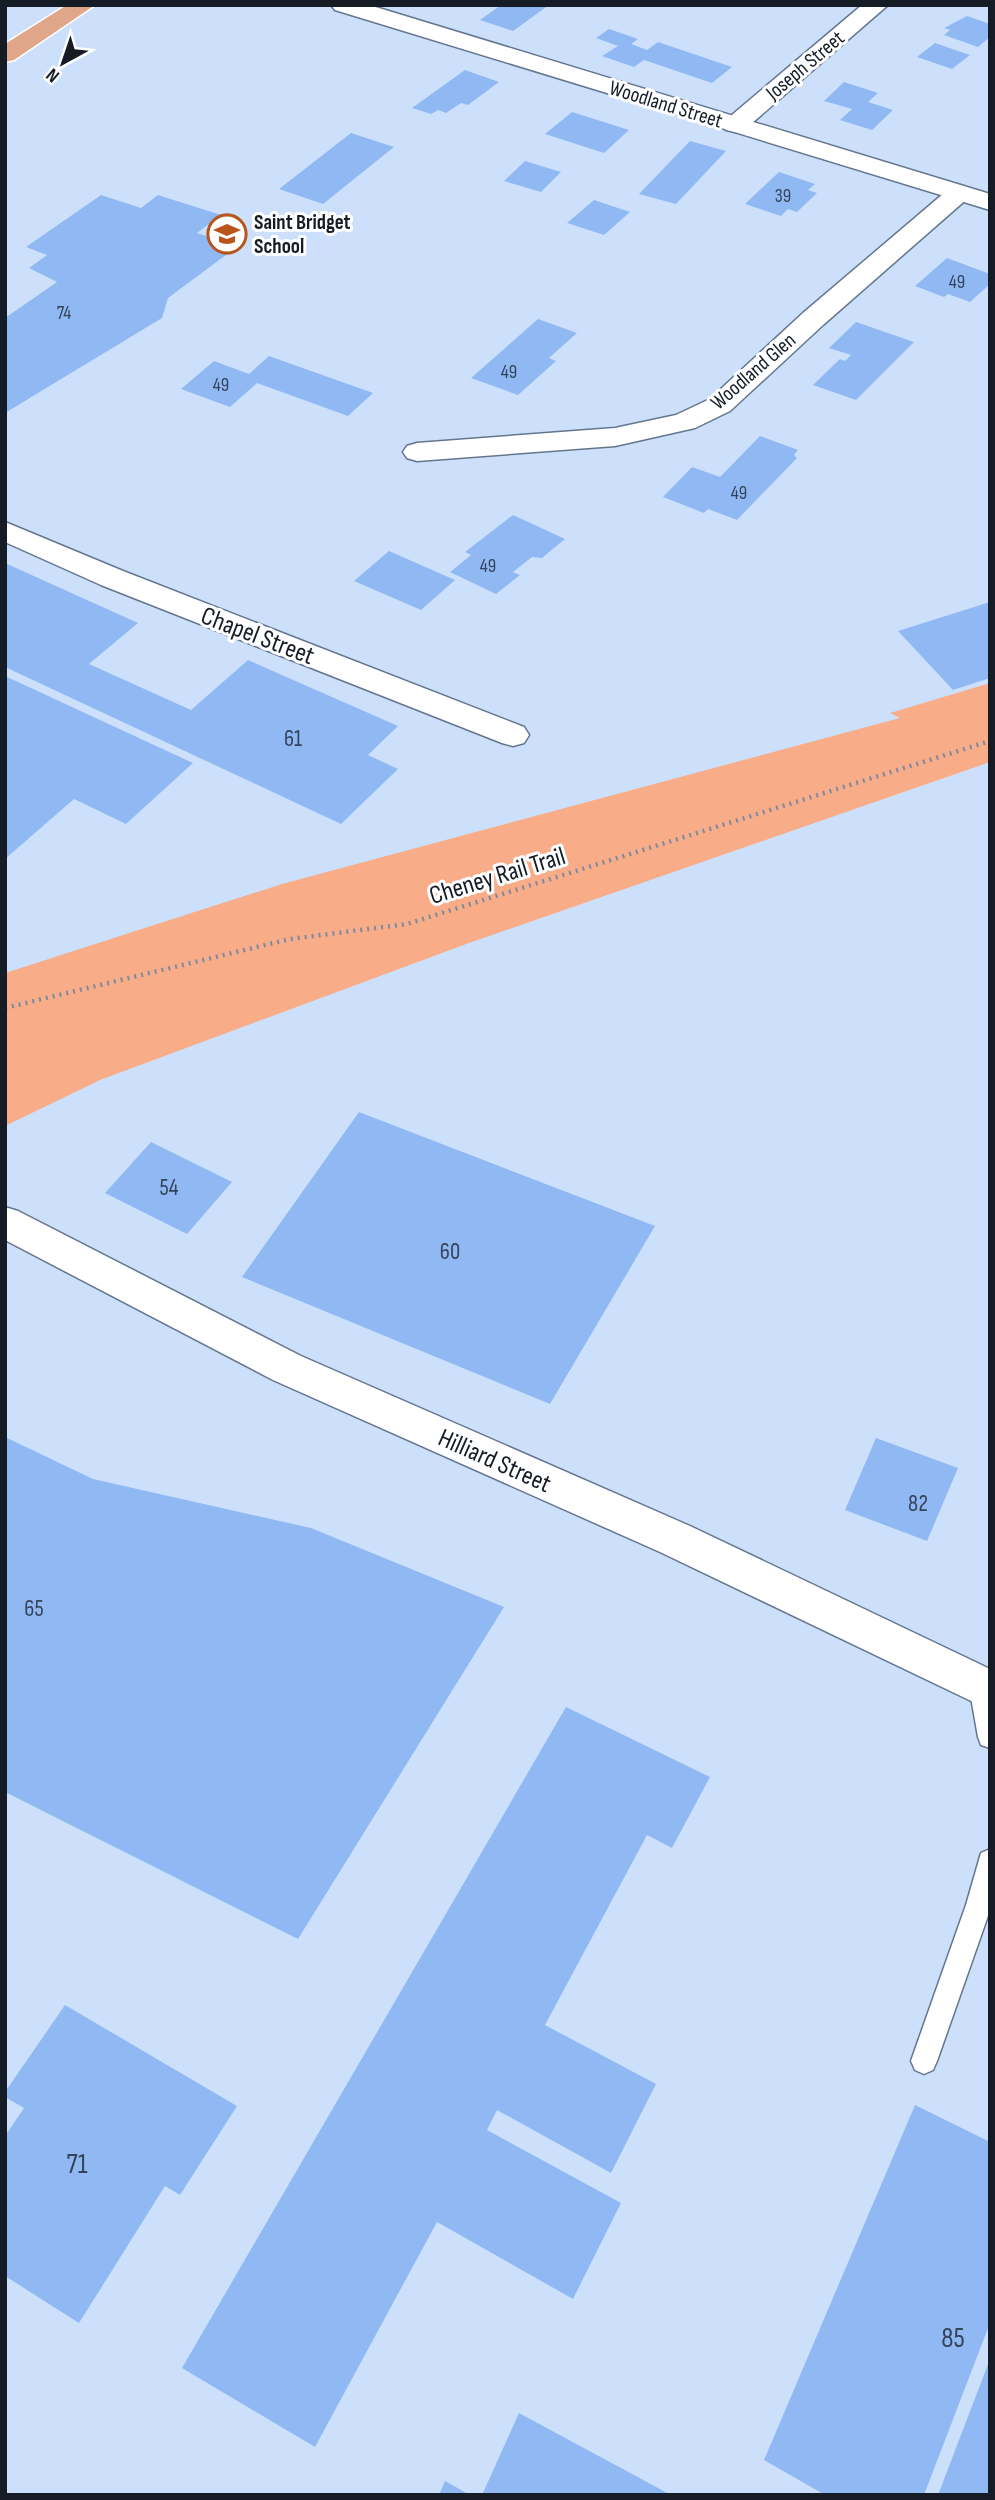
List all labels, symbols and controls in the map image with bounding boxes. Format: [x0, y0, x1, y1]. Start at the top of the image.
street label: Joseph Street [760, 25, 849, 106]
north arrow [28, 28, 98, 98]
text: N [42, 63, 64, 87]
street label: Woodland Street [606, 75, 725, 134]
house number: 39 [775, 185, 791, 208]
place label: Saint Bridget School [254, 210, 351, 259]
school or university icon: Saint Bridget School [206, 213, 248, 255]
house number: 49 [949, 271, 965, 294]
house number: 74 [57, 302, 71, 325]
street label: Woodland Glen [706, 328, 801, 415]
house number: 49 [501, 361, 517, 384]
house number: 49 [213, 374, 229, 397]
house number: 49 [731, 482, 747, 505]
house number: 49 [480, 555, 496, 578]
street label: Chapel Street [196, 601, 319, 672]
house number: 61 [284, 725, 302, 753]
street label: Cheney Rail Trail [426, 841, 569, 912]
house number: 54 [160, 1174, 179, 1202]
house number: 60 [440, 1238, 460, 1266]
street label: Hilliard Street [433, 1423, 556, 1500]
house number: 82 [908, 1490, 928, 1518]
house number: 65 [24, 1595, 44, 1623]
house number: 71 [66, 2148, 88, 2181]
house number: 85 [941, 2322, 965, 2355]

